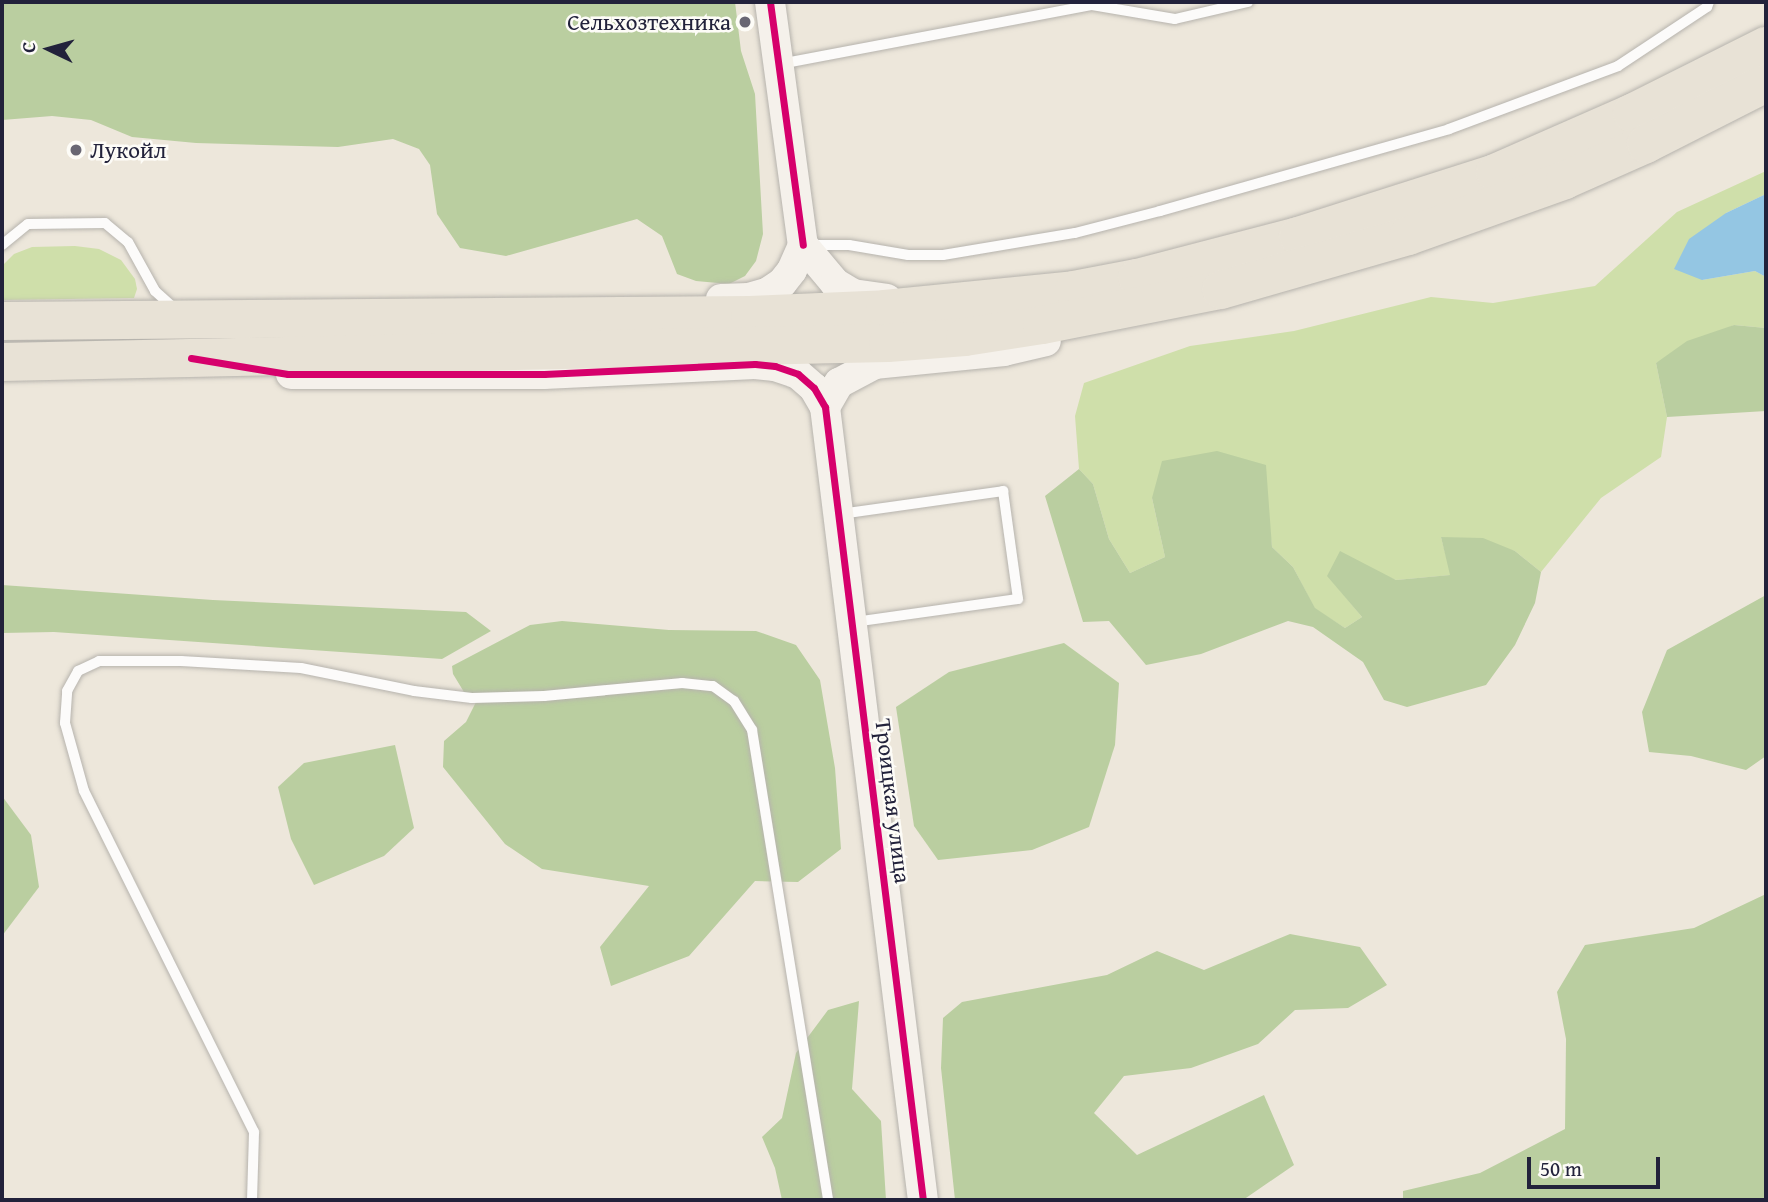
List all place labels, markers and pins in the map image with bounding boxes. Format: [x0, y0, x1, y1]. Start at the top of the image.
place label: Сельхозтехника [567, 8, 731, 36]
marker: Сельхозтехника [737, 14, 753, 30]
place label: Лукойл [90, 136, 166, 164]
marker: Лукойл [68, 142, 84, 158]

